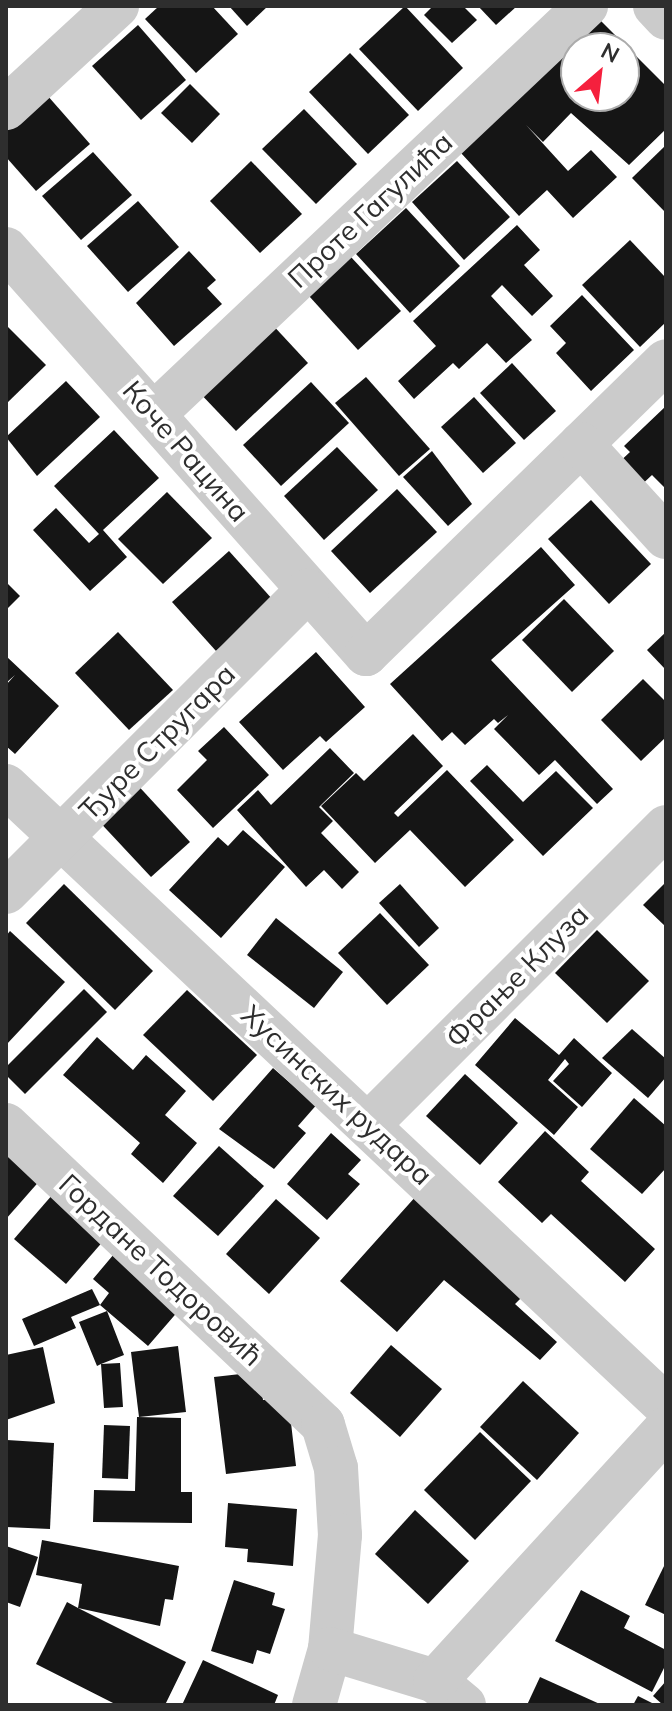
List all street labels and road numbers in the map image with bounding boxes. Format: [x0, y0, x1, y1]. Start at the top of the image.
street label: Проте Гагулића [281, 125, 459, 295]
street label: Коче Рацина [116, 374, 256, 528]
street label: Ђуре Стругара [72, 657, 242, 827]
street label: Фрање Клуза [439, 898, 595, 1054]
street label: Хусинских рудара [235, 998, 439, 1192]
street label: Гордане Тодоровић [52, 1167, 270, 1373]

